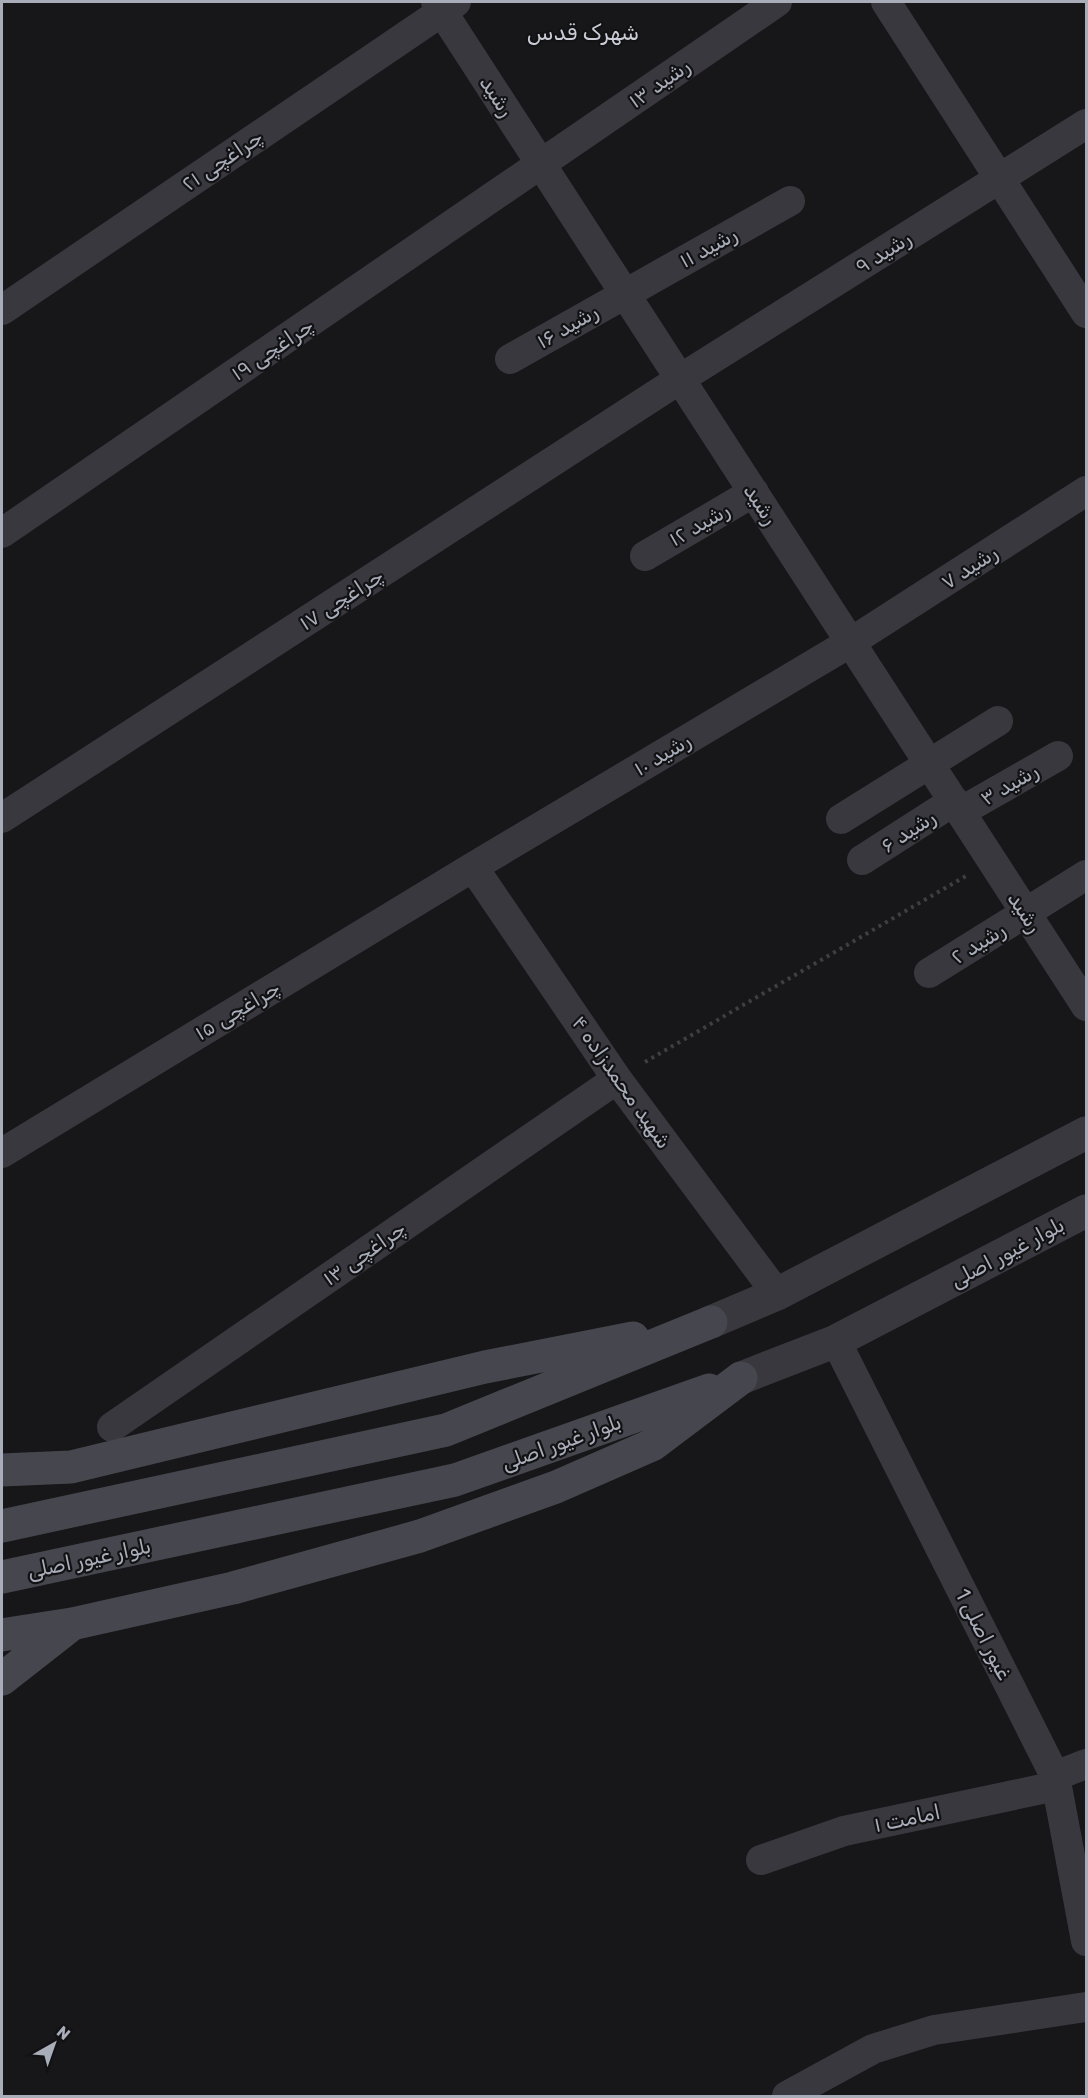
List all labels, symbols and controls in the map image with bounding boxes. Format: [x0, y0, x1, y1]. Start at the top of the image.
district label: شهرک قدس [527, 19, 639, 46]
street label: رشید ۱۳ [624, 53, 694, 113]
street label: رشید [475, 71, 519, 121]
street label: چراغچی ۲۱ [177, 124, 268, 197]
street label: رشید ۱۱ [675, 221, 741, 273]
street label: رشید ۹ [850, 225, 916, 279]
street label: رشید ۱۶ [532, 299, 602, 353]
street label: چراغچی ۱۹ [226, 312, 318, 386]
street label: رشید [739, 479, 783, 529]
street label: رشید ۱۲ [664, 497, 734, 551]
street label: رشید ۷ [936, 540, 1002, 594]
street label: چراغچی ۱۷ [294, 563, 388, 636]
street label: رشید ۱۰ [629, 727, 695, 781]
street label: رشید ۳ [976, 758, 1042, 810]
street label: رشید ۶ [876, 804, 940, 858]
street label: رشید [1003, 887, 1047, 937]
street label: رشید ۲ [946, 917, 1010, 969]
street label: چراغچی ۱۵ [190, 975, 285, 1046]
street label: شهید محمدزاده ۴ [567, 1011, 677, 1153]
street label: بلوار غیور اصلی [946, 1211, 1068, 1293]
street label: چراغچی ۱۳ [318, 1215, 411, 1291]
street label: بلوار غیور اصلی [498, 1409, 624, 1475]
street label: بلوار غیور اصلی [25, 1533, 153, 1583]
street label: غیور اصلی 1 [950, 1584, 1018, 1684]
street label: امامت ۱ [872, 1799, 942, 1837]
north arrow [24, 2014, 84, 2074]
text: N [53, 2022, 74, 2044]

